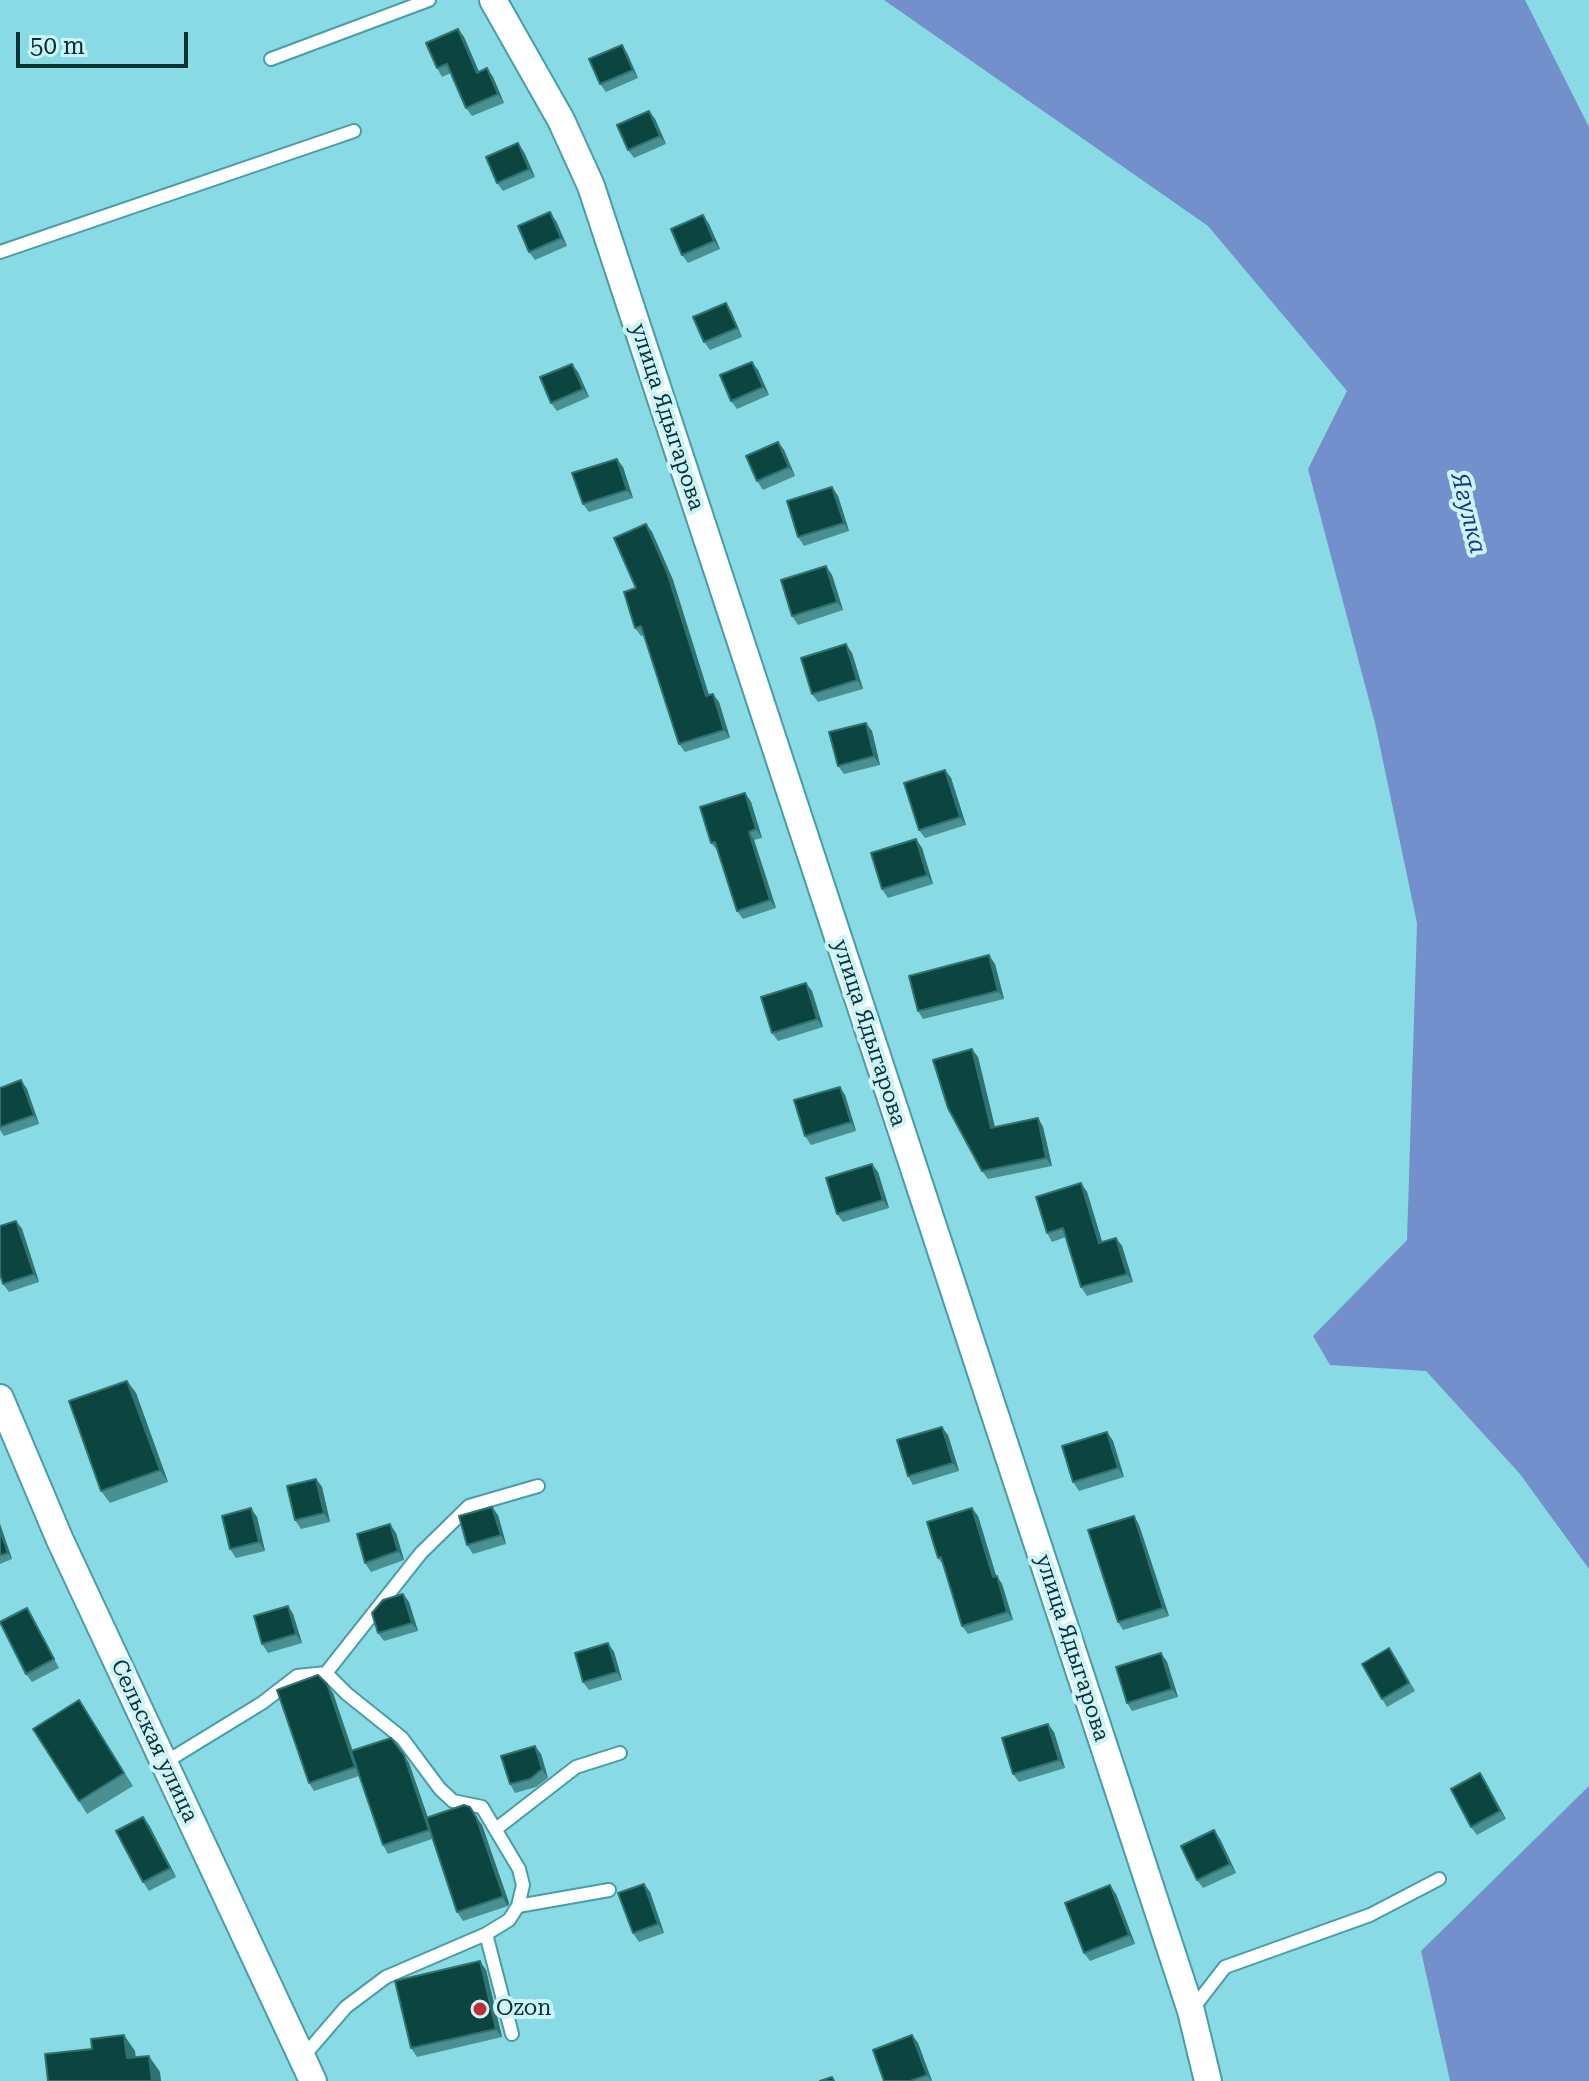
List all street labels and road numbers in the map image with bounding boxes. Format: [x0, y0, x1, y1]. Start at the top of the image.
street label: улица Ядыгарова [624, 320, 710, 514]
street label: улица Ядыгарова [826, 936, 912, 1130]
street label: улица Ядыгарова [1029, 1551, 1115, 1745]
street label: Сельская улица [105, 1655, 203, 1827]

